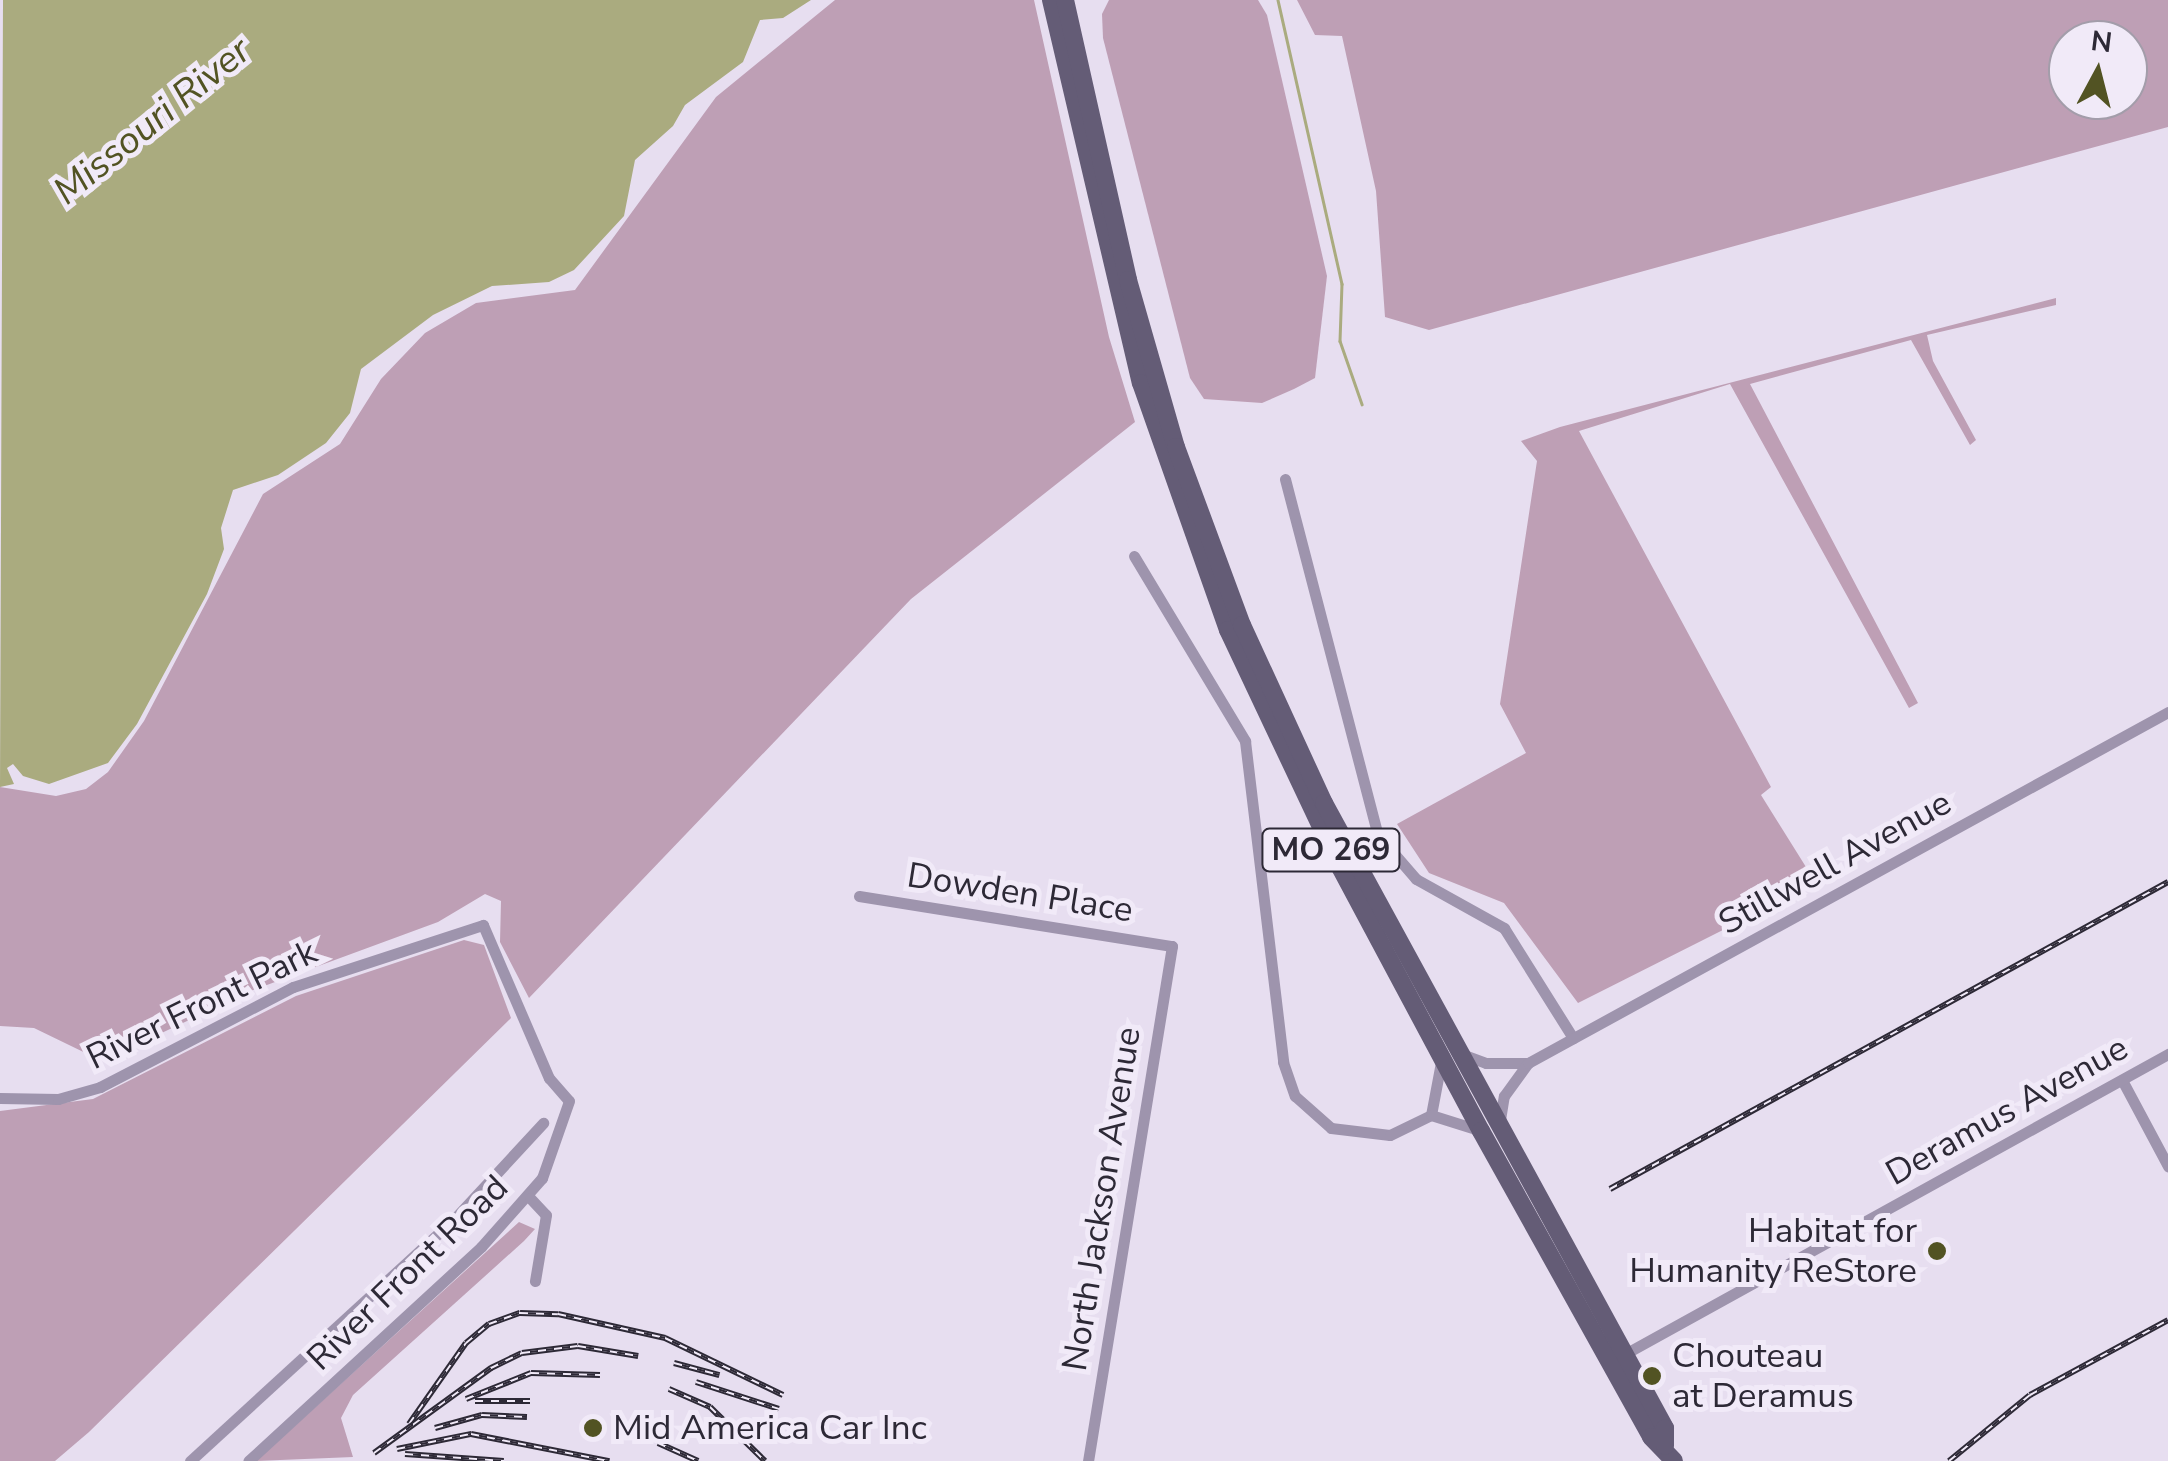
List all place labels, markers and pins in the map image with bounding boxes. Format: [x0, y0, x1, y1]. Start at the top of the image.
place label: Habitat for Humanity ReStore [1629, 1210, 1917, 1292]
marker: Habitat for Humanity ReStore [1926, 1240, 1948, 1262]
place label: Chouteau at Deramus [1672, 1335, 1854, 1417]
marker: Chouteau at Deramus [1641, 1365, 1663, 1387]
place label: Mid America Car Inc [613, 1407, 927, 1449]
marker: Mid America Car Inc [582, 1417, 604, 1439]

